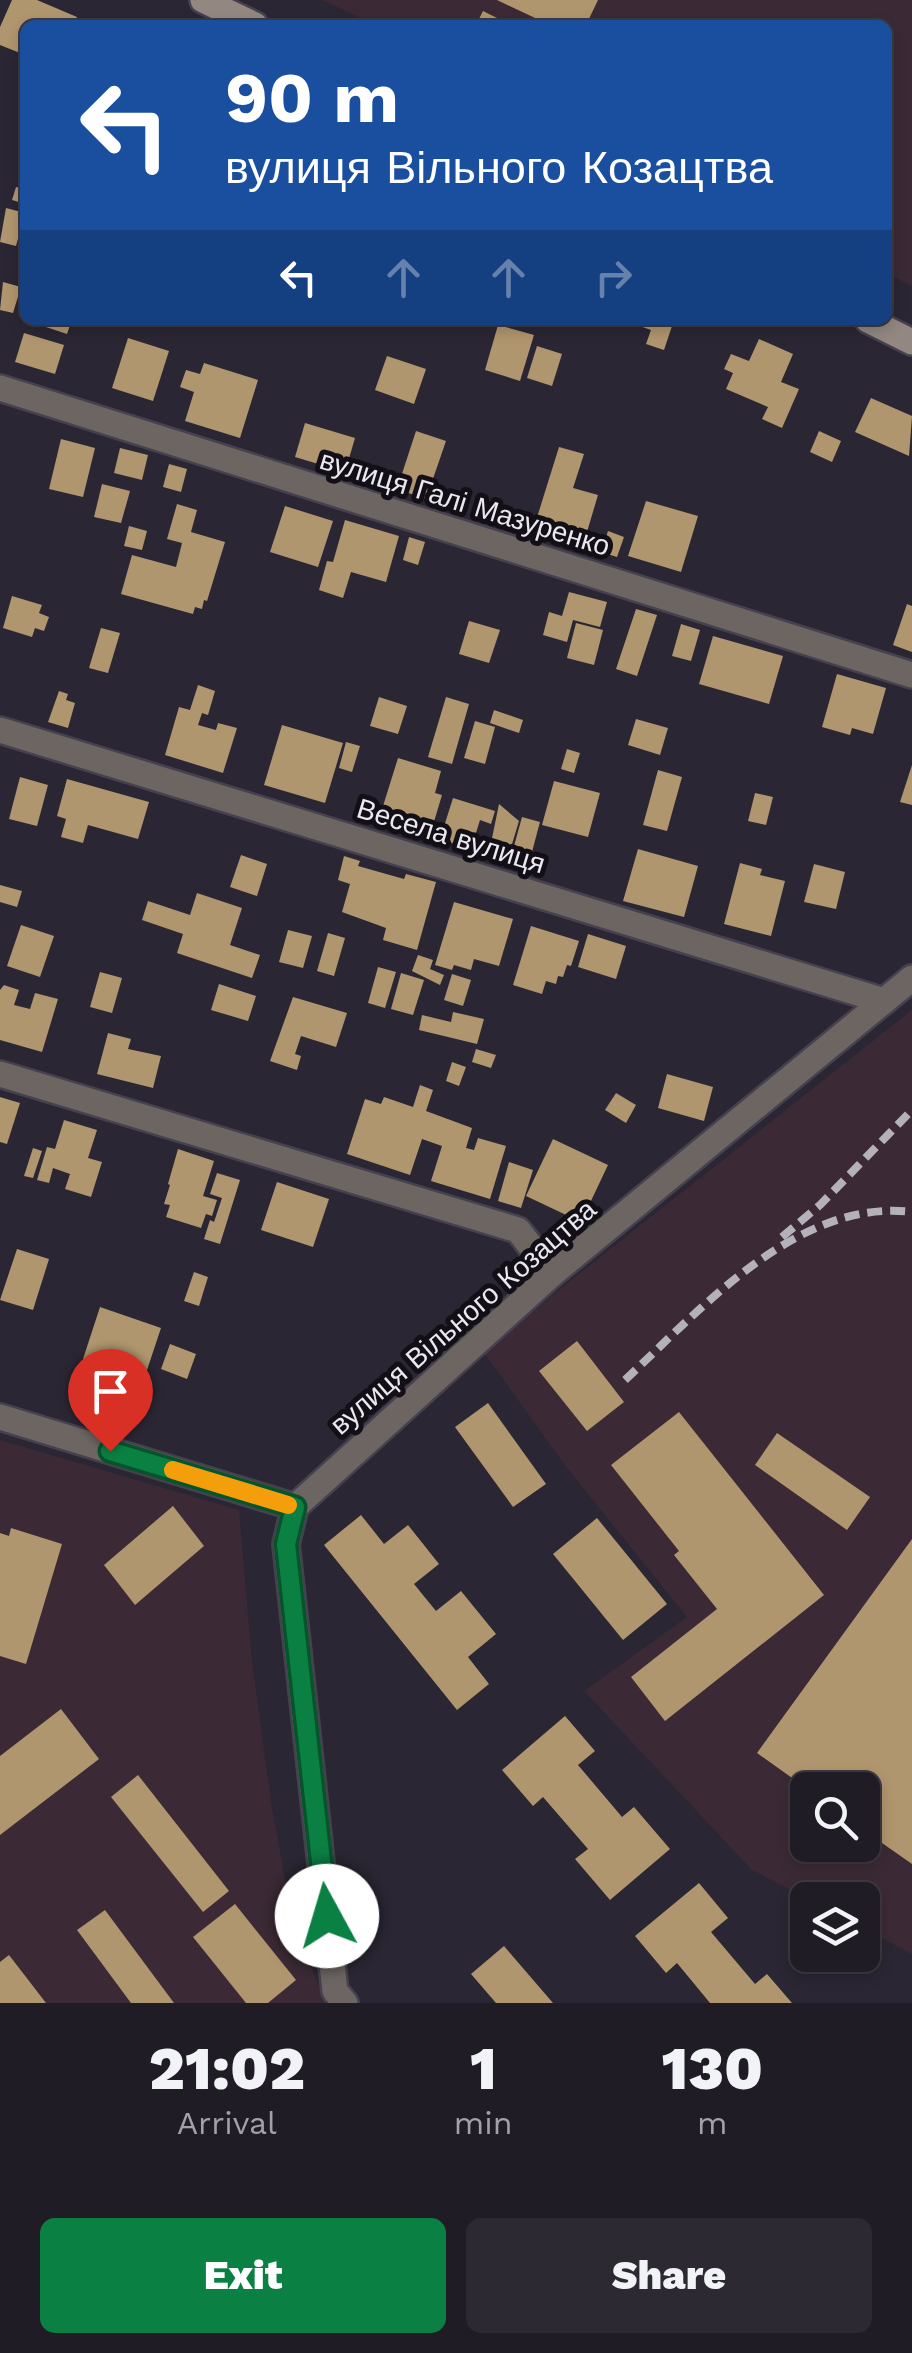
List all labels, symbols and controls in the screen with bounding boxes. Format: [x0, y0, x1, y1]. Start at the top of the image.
text: 90 m [225, 57, 399, 139]
icon: left [60, 60, 190, 190]
text: вулиця Вільного Козацтва [225, 141, 773, 194]
icon: left [271, 250, 326, 305]
icon: ahead [376, 250, 431, 305]
icon: ahead [481, 250, 536, 305]
icon: right [586, 250, 641, 305]
street label: вулиця Галі Мазуренко [316, 443, 614, 563]
street label: Весела вулиця [353, 792, 549, 880]
street label: вулиця Вільного Козацтва [324, 1192, 603, 1441]
pin [68, 1349, 153, 1452]
icon: arrive [83, 1364, 138, 1419]
map controls [790, 1772, 880, 1972]
button: search [790, 1772, 880, 1862]
position arrow [275, 1864, 379, 1968]
button: layers [790, 1882, 880, 1972]
text: 21:02 [149, 2033, 305, 2104]
text: 1 [470, 2033, 497, 2104]
text: 130 [662, 2033, 763, 2104]
text: Arrival [177, 2104, 277, 2142]
text: min [454, 2104, 513, 2142]
text: m [697, 2104, 728, 2142]
button: Exit [40, 2218, 446, 2333]
button: Share [466, 2218, 872, 2333]

